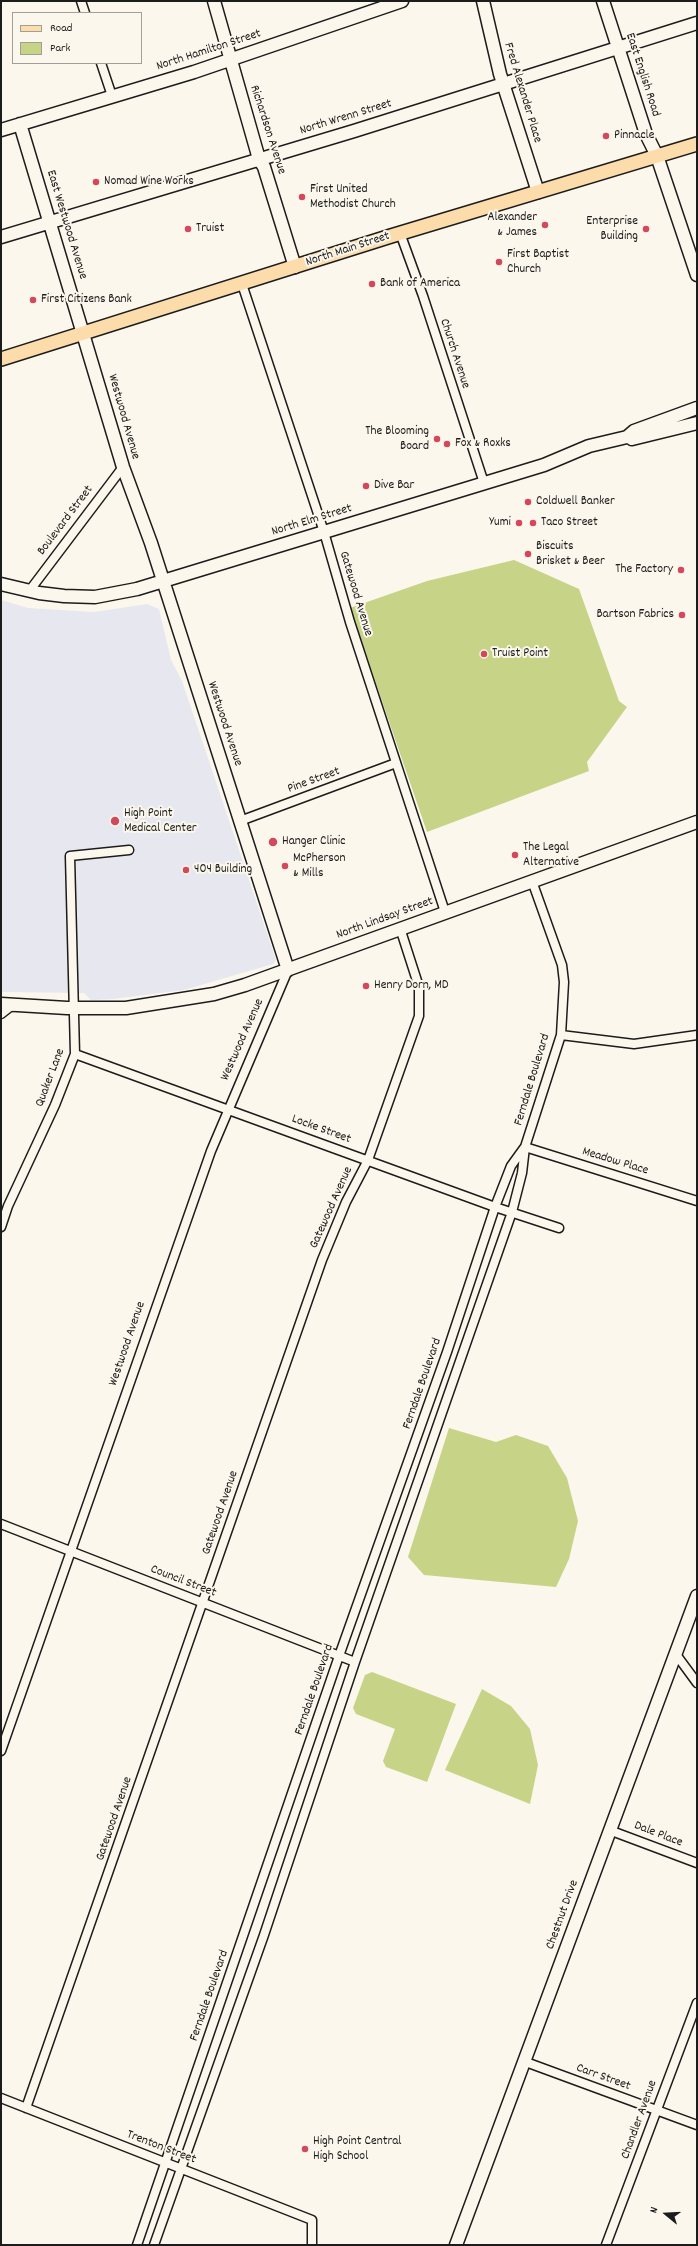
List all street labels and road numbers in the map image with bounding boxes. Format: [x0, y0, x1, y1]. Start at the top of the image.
street label: North Hamilton Street [155, 27, 263, 75]
street label: East English Road [621, 31, 663, 119]
street label: Fred Alexander Place [499, 41, 545, 145]
street label: Richardson Avenue [245, 84, 289, 176]
street label: North Wrenn Street [298, 97, 394, 139]
street label: East Westwood Avenue [42, 169, 90, 281]
street label: North Main Street [304, 229, 392, 271]
street label: Church Avenue [435, 317, 473, 391]
street label: Westwood Avenue [103, 373, 143, 461]
street label: Boulevard Street [35, 483, 97, 559]
street label: North Elm Street [270, 501, 354, 541]
street label: Gatewood Avenue [335, 550, 375, 638]
street label: Westwood Avenue [203, 680, 245, 768]
street label: Pine Street [286, 764, 342, 798]
street label: North Lindsay Street [334, 894, 436, 944]
street label: Westwood Avenue [218, 997, 268, 1083]
street label: Ferndale Boulevard [512, 1032, 554, 1128]
street label: Quaker Lane [33, 1047, 69, 1109]
street label: Locke Street [289, 1112, 353, 1148]
street label: Meadow Place [580, 1144, 650, 1180]
street label: Gatewood Avenue [307, 1165, 357, 1251]
street label: Westwood Avenue [106, 1300, 150, 1388]
street label: Ferndale Boulevard [400, 1336, 446, 1432]
street label: Gatewood Avenue [199, 1469, 243, 1557]
street label: Council Street [148, 1562, 218, 1602]
street label: Ferndale Boulevard [292, 1642, 338, 1738]
street label: Gatewood Avenue [93, 1775, 137, 1863]
street label: Dale Place [632, 1819, 684, 1851]
street label: Chestnut Drive [543, 1878, 583, 1952]
street label: Ferndale Boulevard [187, 1948, 233, 2044]
street label: Carr Street [574, 2061, 632, 2095]
street label: Chandler Avenue [619, 2078, 661, 2162]
street label: Trenton Street [124, 2128, 198, 2168]

